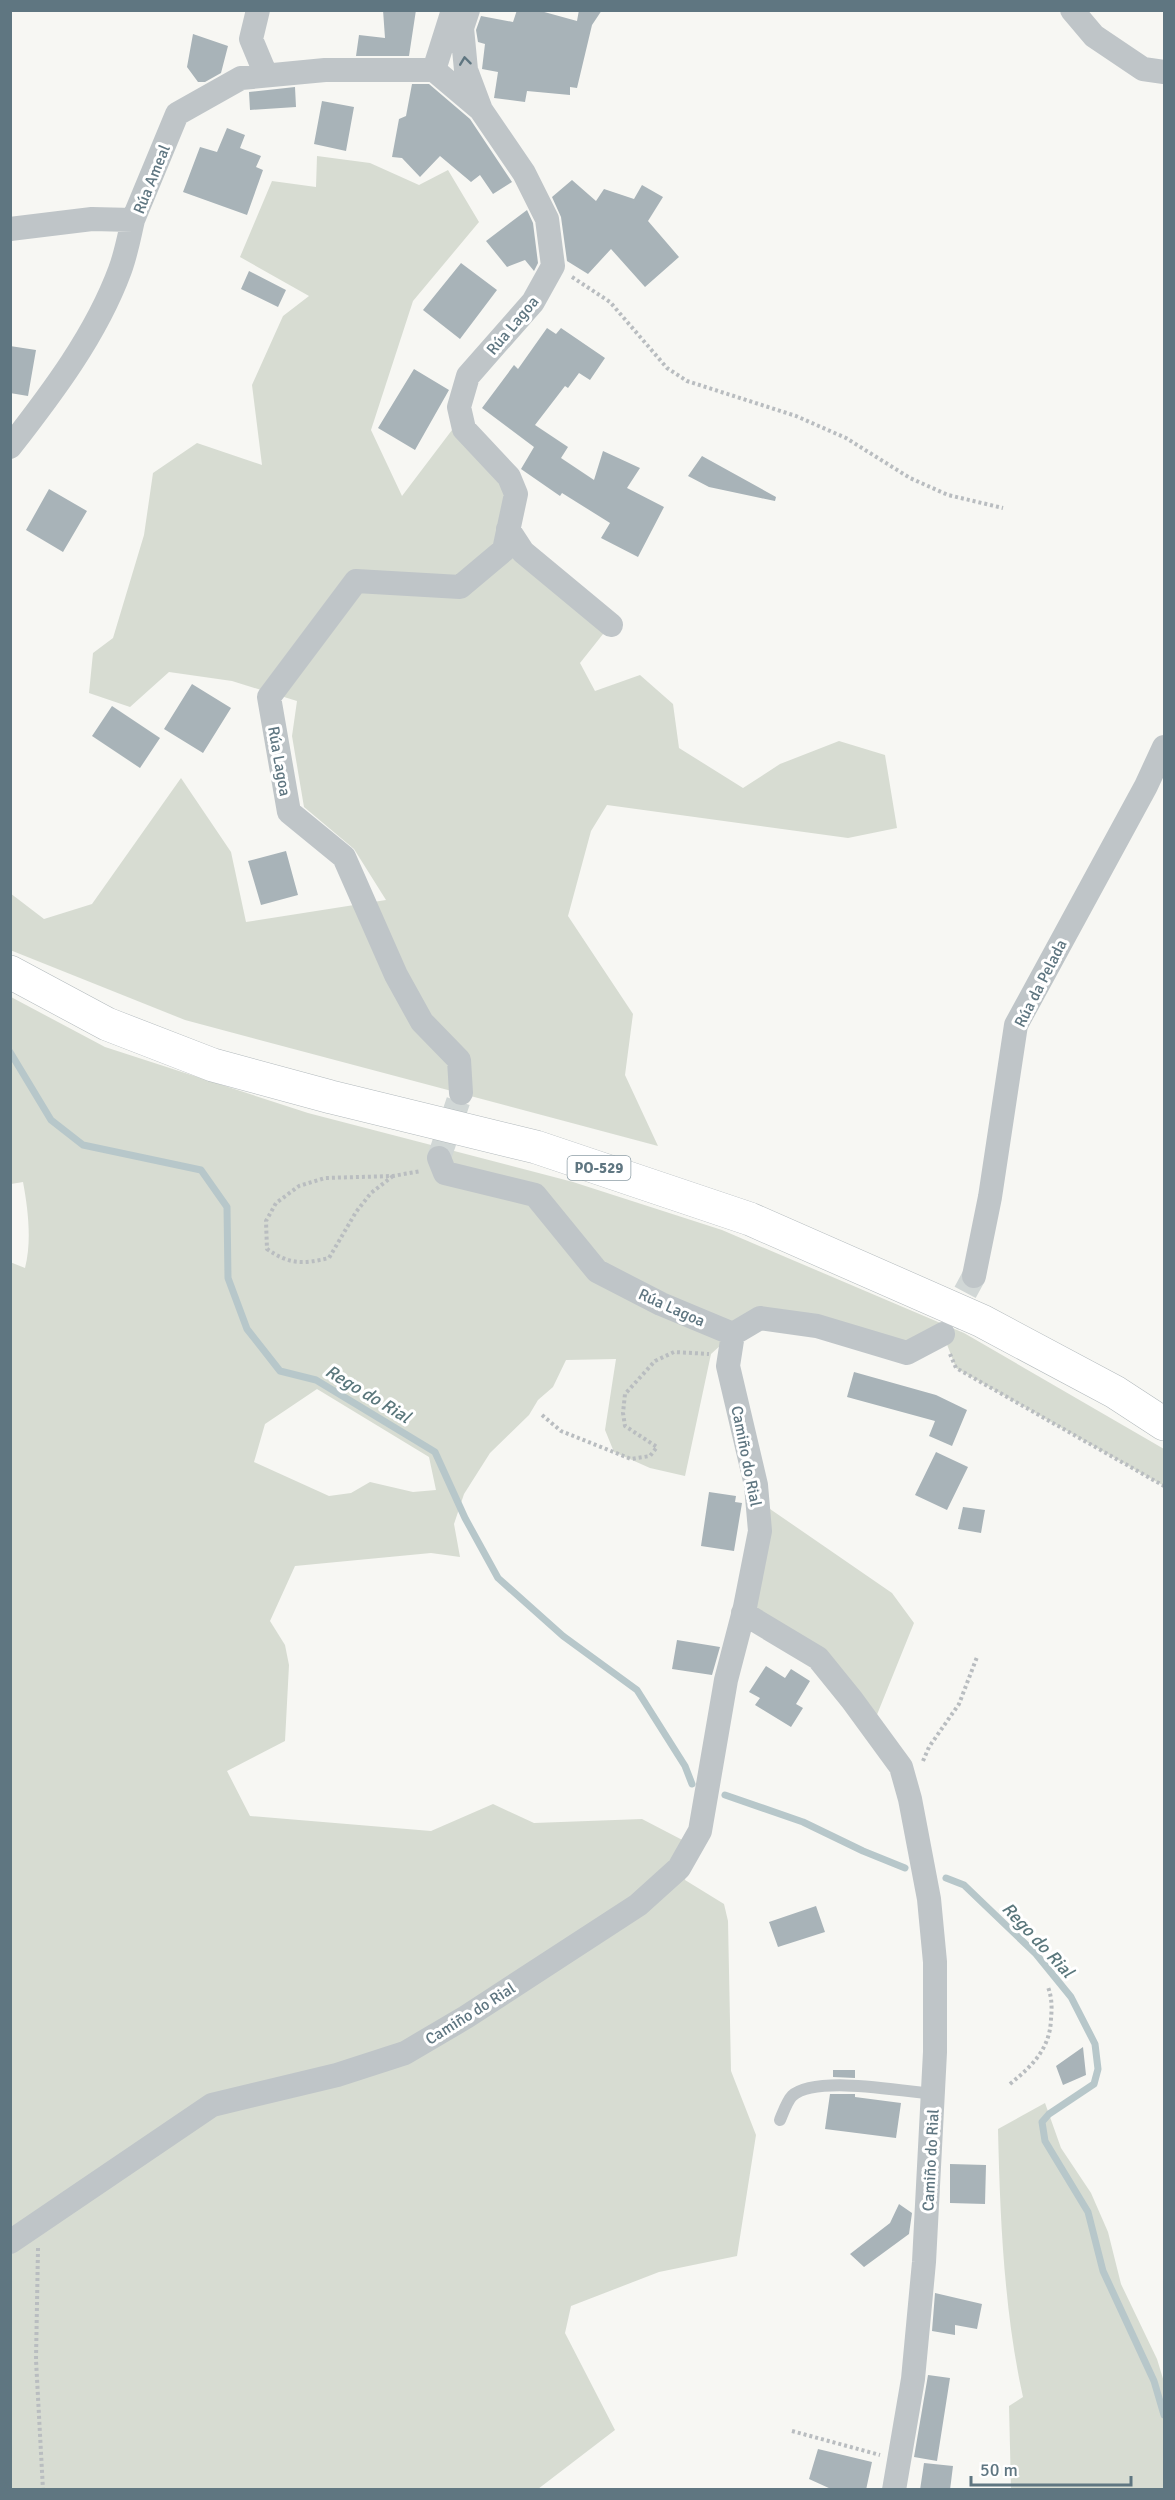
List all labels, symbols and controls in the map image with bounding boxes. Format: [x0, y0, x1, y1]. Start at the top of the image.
one-way arrow [460, 56, 472, 65]
street label: Rúa Ameal [129, 142, 175, 217]
street label: Rúa Lagoa [482, 292, 543, 359]
street label: Rúa Lagoa [263, 725, 295, 798]
street label: Rúa da Pelada [1010, 936, 1072, 1031]
road number: PO-529 [568, 1156, 630, 1180]
street label: Rúa Lagoa [635, 1284, 708, 1331]
water label: Rego do Rial [321, 1360, 416, 1429]
street label: Camiño do Rial [726, 1404, 766, 1509]
water label: Rego do Rial [997, 1898, 1080, 1984]
street label: Camiño do Rial [422, 1978, 519, 2049]
street label: Camiño do Rial [918, 2108, 944, 2212]
scale bar [971, 2449, 1132, 2487]
text: 50 m [980, 2459, 1018, 2481]

